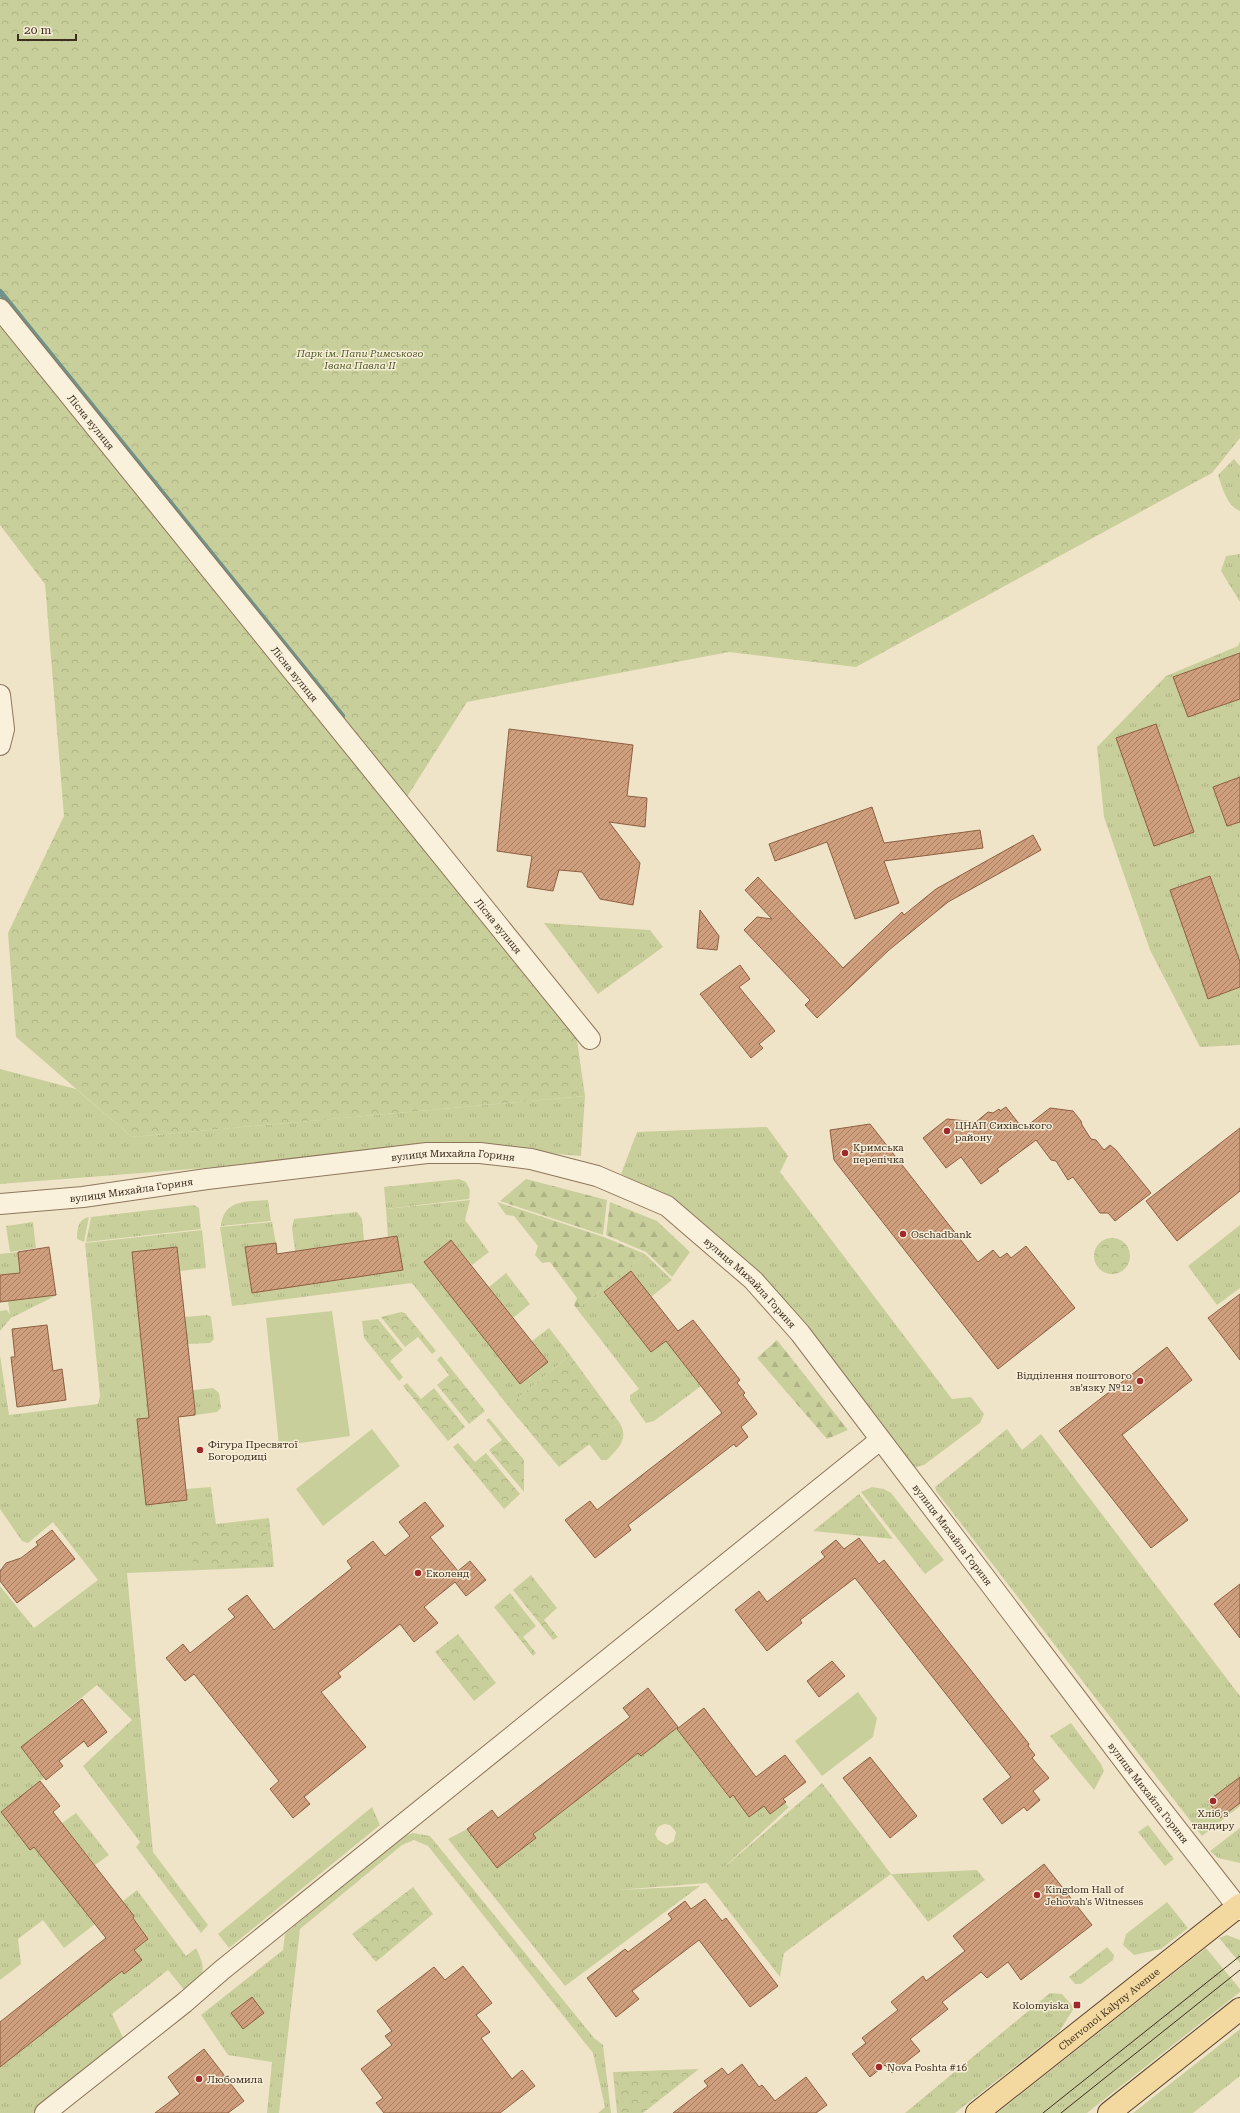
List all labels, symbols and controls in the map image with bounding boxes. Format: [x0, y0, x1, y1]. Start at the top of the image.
scale bar [18, 16, 76, 42]
text: 20 m [24, 23, 51, 37]
park label: Парк ім. Папи Римського Івана Павла ІІ [296, 348, 423, 371]
street label: Лісна вулиця [66, 392, 117, 452]
street label: Лісна вулиця [269, 644, 321, 704]
street label: Лісна вулиця [473, 896, 524, 956]
place label: ЦНАП Сихівського району [955, 1120, 1052, 1143]
marker: ЦНАП Сихівського району [942, 1126, 952, 1136]
place label: Кримська перепічка [853, 1142, 905, 1165]
street label: вулиця Михайла Гориня [390, 1147, 516, 1163]
marker: Кримська перепічка [840, 1148, 850, 1158]
street label: вулиця Михайла Гориня [69, 1176, 194, 1204]
marker: Oschadbank [898, 1229, 908, 1239]
place label: Oschadbank [911, 1229, 972, 1240]
street label: вулиця Михайла Гориня [702, 1235, 798, 1330]
place label: Відділення поштового зв’язку №12 [1017, 1370, 1132, 1393]
marker: Відділення поштового зв’язку №12 [1135, 1376, 1145, 1386]
place label: Фігура Пресвятої Богородиці [208, 1439, 299, 1462]
marker: Фігура Пресвятої Богородиці [195, 1445, 205, 1455]
street label: вулиця Михайла Гориня [911, 1482, 995, 1588]
marker: Еколенд [413, 1568, 423, 1578]
place label: Еколенд [426, 1568, 470, 1579]
street label: вулиця Михайла Гориня [1106, 1740, 1191, 1845]
marker: Хліб з тандиру [1208, 1796, 1218, 1806]
place label: Хліб з тандиру [1192, 1808, 1234, 1831]
place label: Kingdom Hall of Jehovah's Witnesses [1045, 1884, 1143, 1907]
marker: Kingdom Hall of Jehovah's Witnesses [1032, 1890, 1042, 1900]
street label: Chervonoi Kalyny Avenue [1056, 1965, 1162, 2052]
place label: Kolomyiska [1012, 2000, 1070, 2011]
marker: Kolomyiska [1072, 2000, 1082, 2010]
marker: Nova Poshta #16 [874, 2062, 884, 2072]
place label: Nova Poshta #16 [887, 2062, 967, 2073]
marker: Любомила [194, 2074, 204, 2084]
place label: Любомила [207, 2074, 263, 2085]

